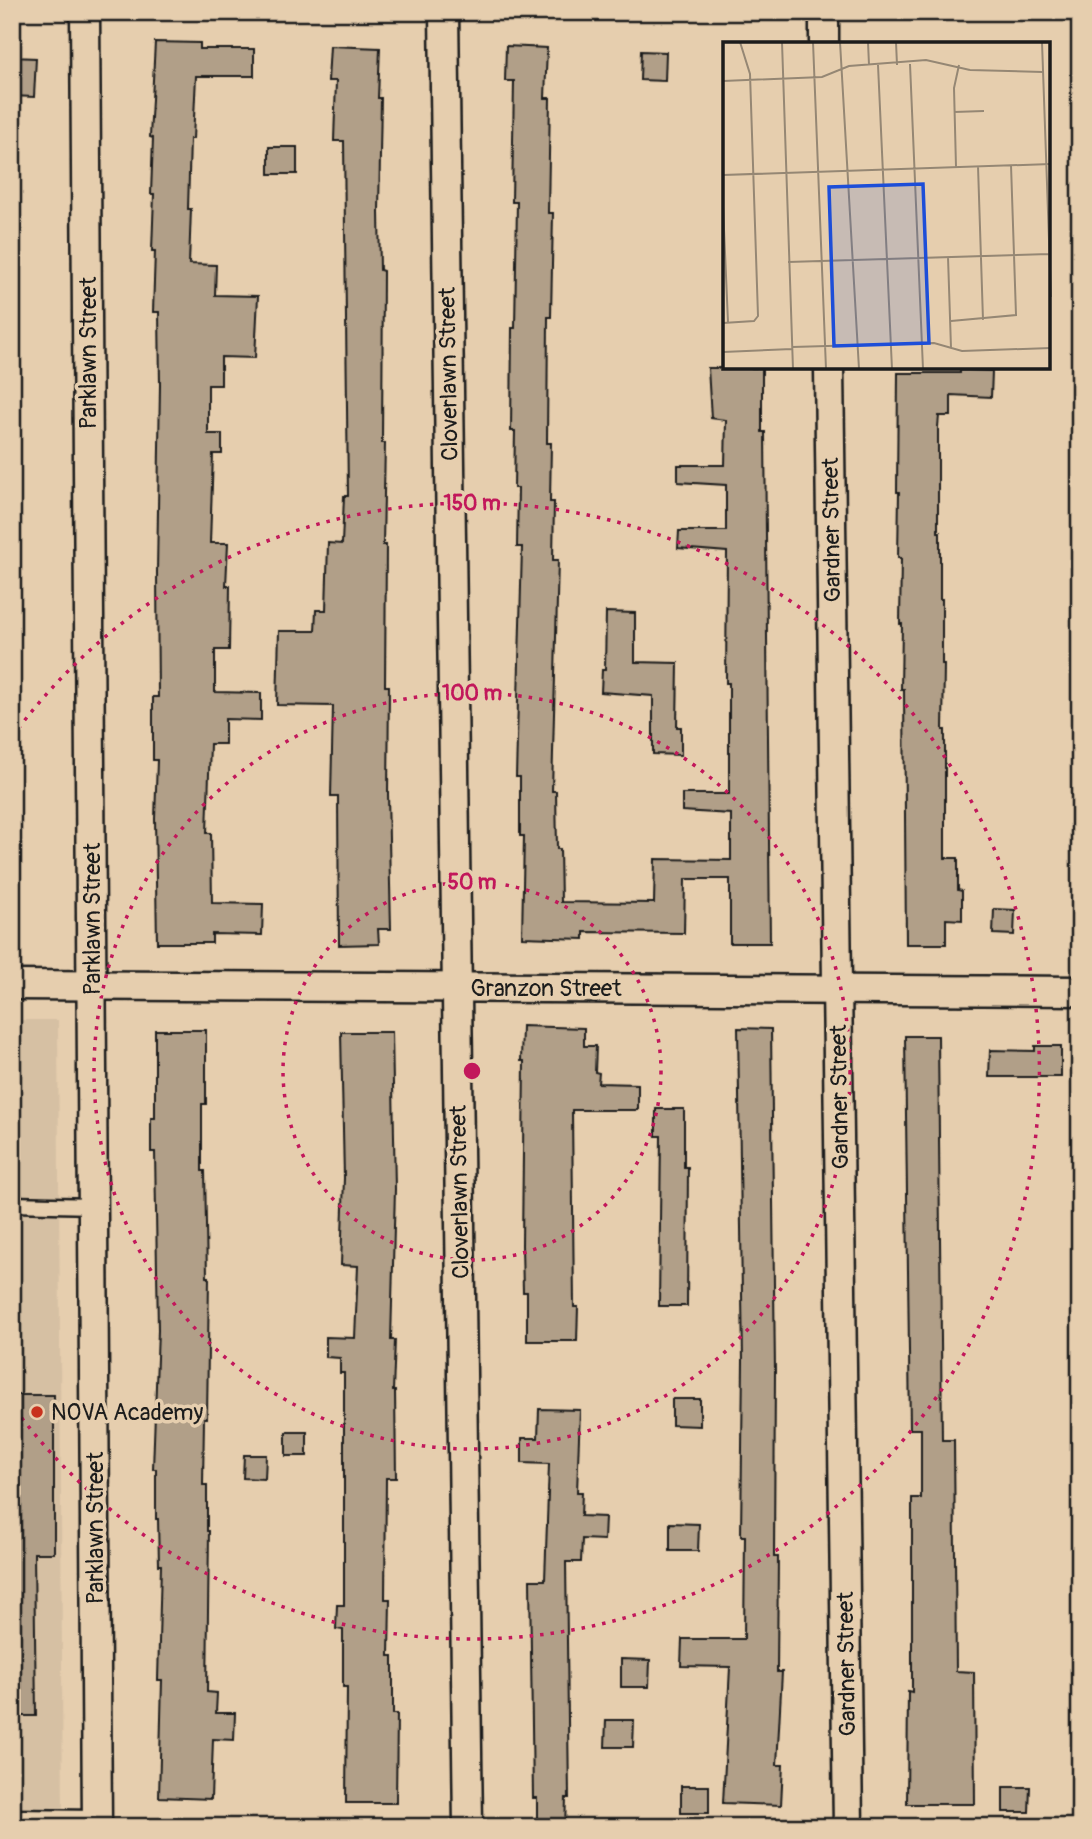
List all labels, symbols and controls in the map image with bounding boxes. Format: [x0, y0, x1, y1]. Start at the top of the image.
inset map [723, 42, 1050, 369]
street label: Parklawn Street [74, 276, 103, 429]
street label: Cloverlawn Street [432, 286, 465, 461]
street label: Gardner Street [816, 457, 847, 603]
text: 150 m [443, 490, 501, 517]
text: 100 m [442, 680, 502, 707]
street label: Parklawn Street [78, 842, 107, 995]
text: 50 m [448, 869, 497, 896]
street label: Granzon Street [471, 974, 622, 1003]
street label: Gardner Street [824, 1024, 855, 1170]
centre of rings [460, 1059, 484, 1083]
street label: Cloverlawn Street [443, 1104, 476, 1279]
place label: NOVA Academy [51, 1398, 203, 1427]
marker: NOVA Academy [29, 1404, 45, 1420]
street label: Parklawn Street [81, 1451, 110, 1604]
street label: Gardner Street [831, 1591, 862, 1737]

